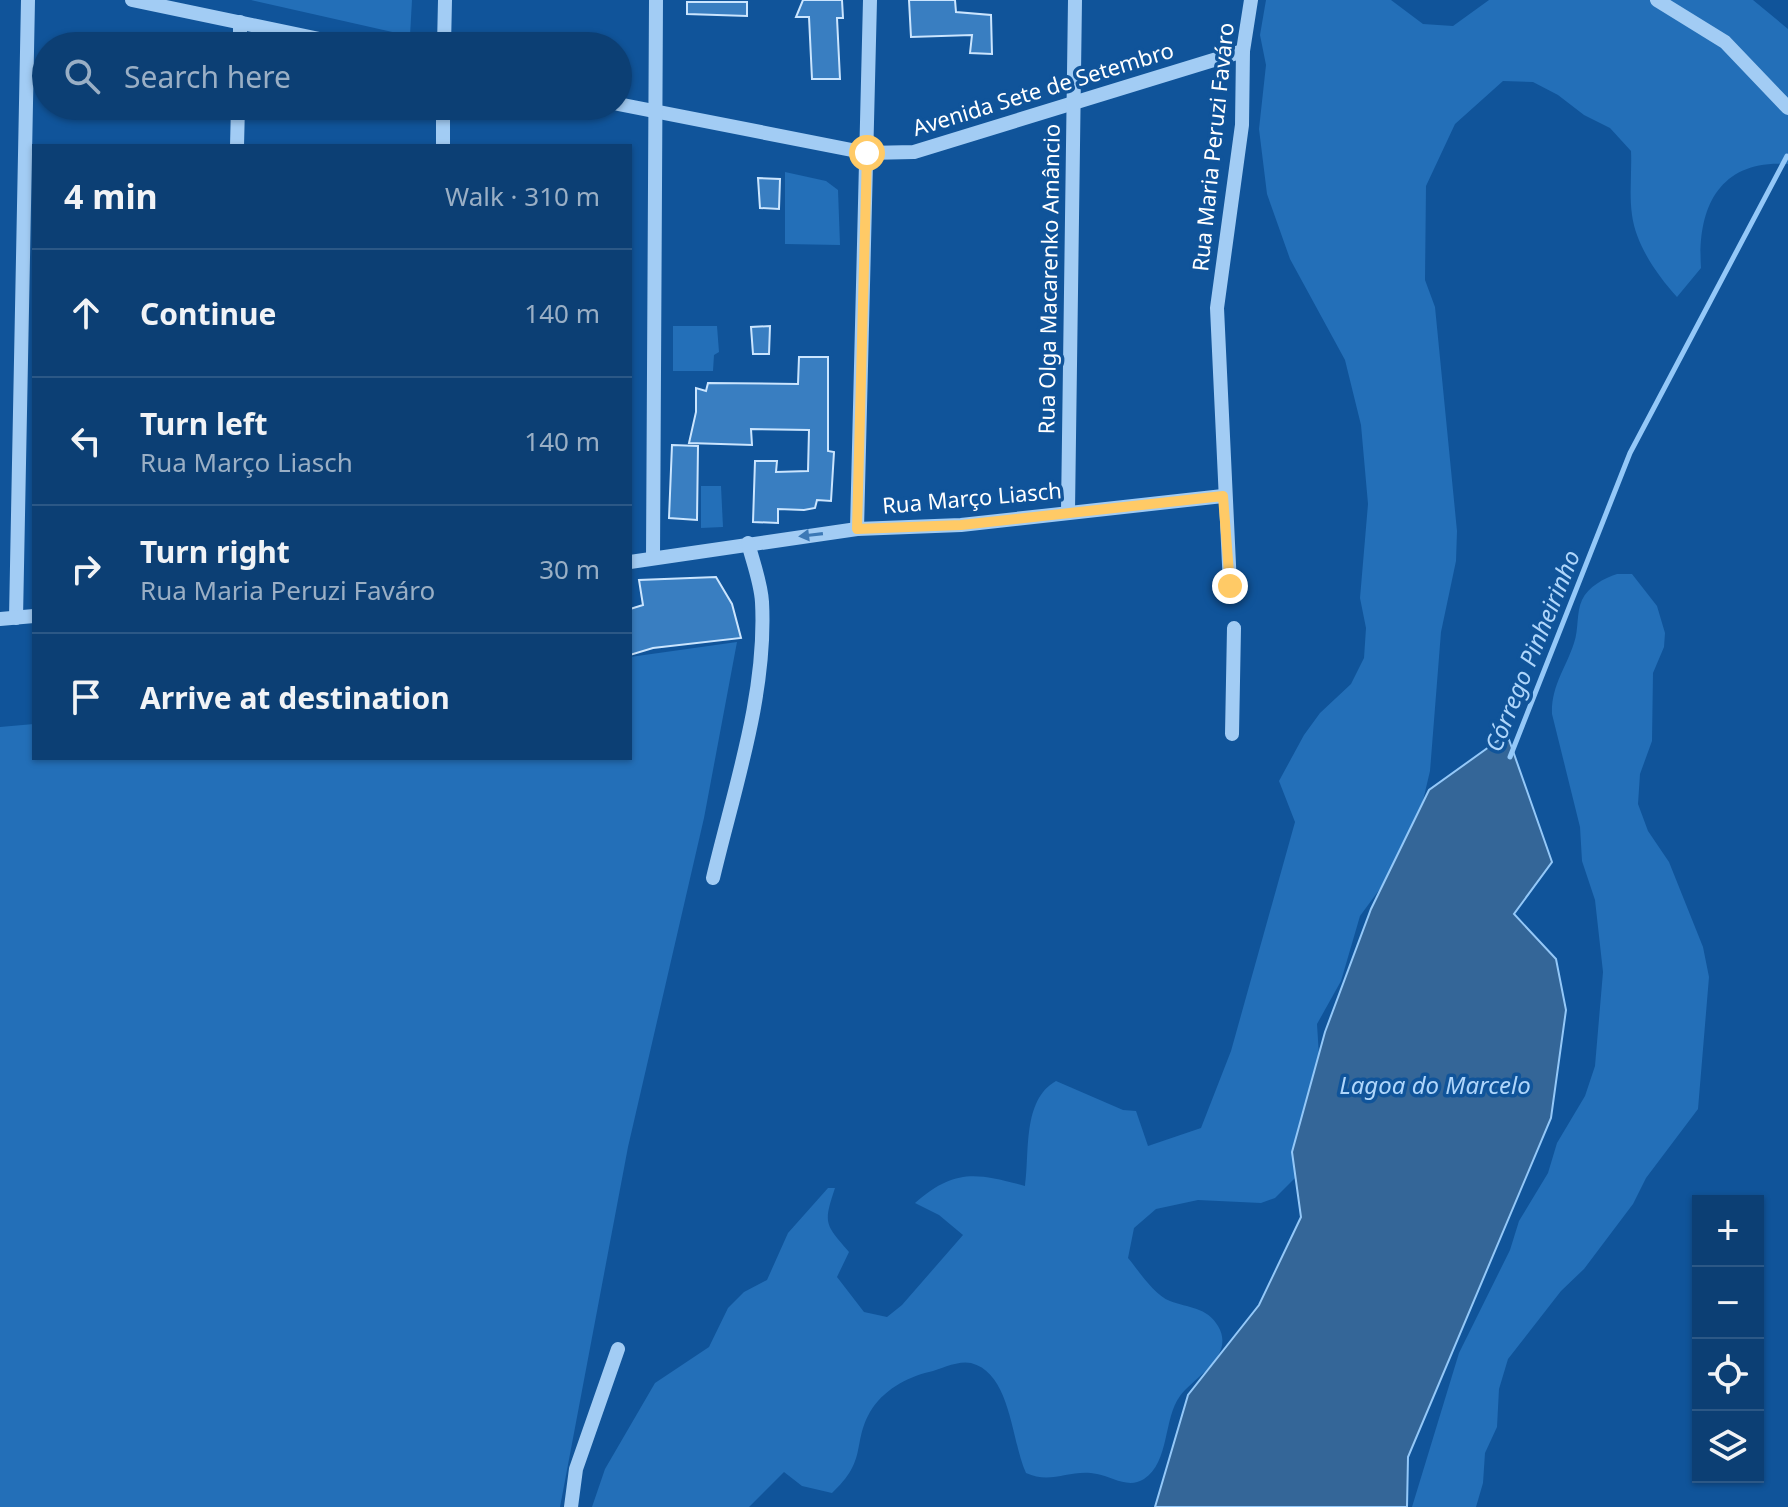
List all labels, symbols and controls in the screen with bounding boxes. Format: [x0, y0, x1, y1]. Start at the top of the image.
street label: Rua Maria Peruzi Faváro [1184, 21, 1240, 273]
search box [32, 32, 632, 120]
street label: Avenida Sete de Setembro [908, 34, 1177, 142]
icon: search [60, 54, 104, 98]
text: Search here [124, 56, 291, 97]
street label: Rua Olga Macarenko Amâncio [1030, 123, 1066, 434]
route start [849, 135, 885, 171]
text: 4 min [64, 173, 158, 219]
text: Walk · 310 m [445, 178, 600, 214]
icon: ahead [64, 291, 108, 335]
text: Continue [140, 293, 276, 334]
text: 140 m [524, 295, 600, 331]
text: Turn left [140, 403, 268, 444]
icon: left [64, 419, 108, 463]
text: 140 m [524, 423, 600, 459]
text: Rua Março Liasch [140, 444, 353, 480]
street label: Rua Março Liasch [881, 474, 1063, 520]
one-way arrow [798, 529, 823, 542]
text: Turn right [140, 531, 290, 572]
water label: Córrego Pinheirinho [1476, 545, 1587, 756]
icon: right [64, 547, 108, 591]
text: 30 m [539, 551, 600, 587]
route end [1212, 568, 1248, 604]
text: Rua Maria Peruzi Faváro [140, 572, 435, 608]
icon: arrive [64, 675, 108, 719]
text: Arrive at destination [140, 677, 450, 718]
water label: Lagoa do Marcelo [1339, 1068, 1531, 1101]
map controls [1692, 1195, 1764, 1483]
button: + [1692, 1195, 1764, 1267]
button: − [1692, 1267, 1764, 1339]
button: locate [1692, 1339, 1764, 1411]
button: layers [1692, 1411, 1764, 1483]

